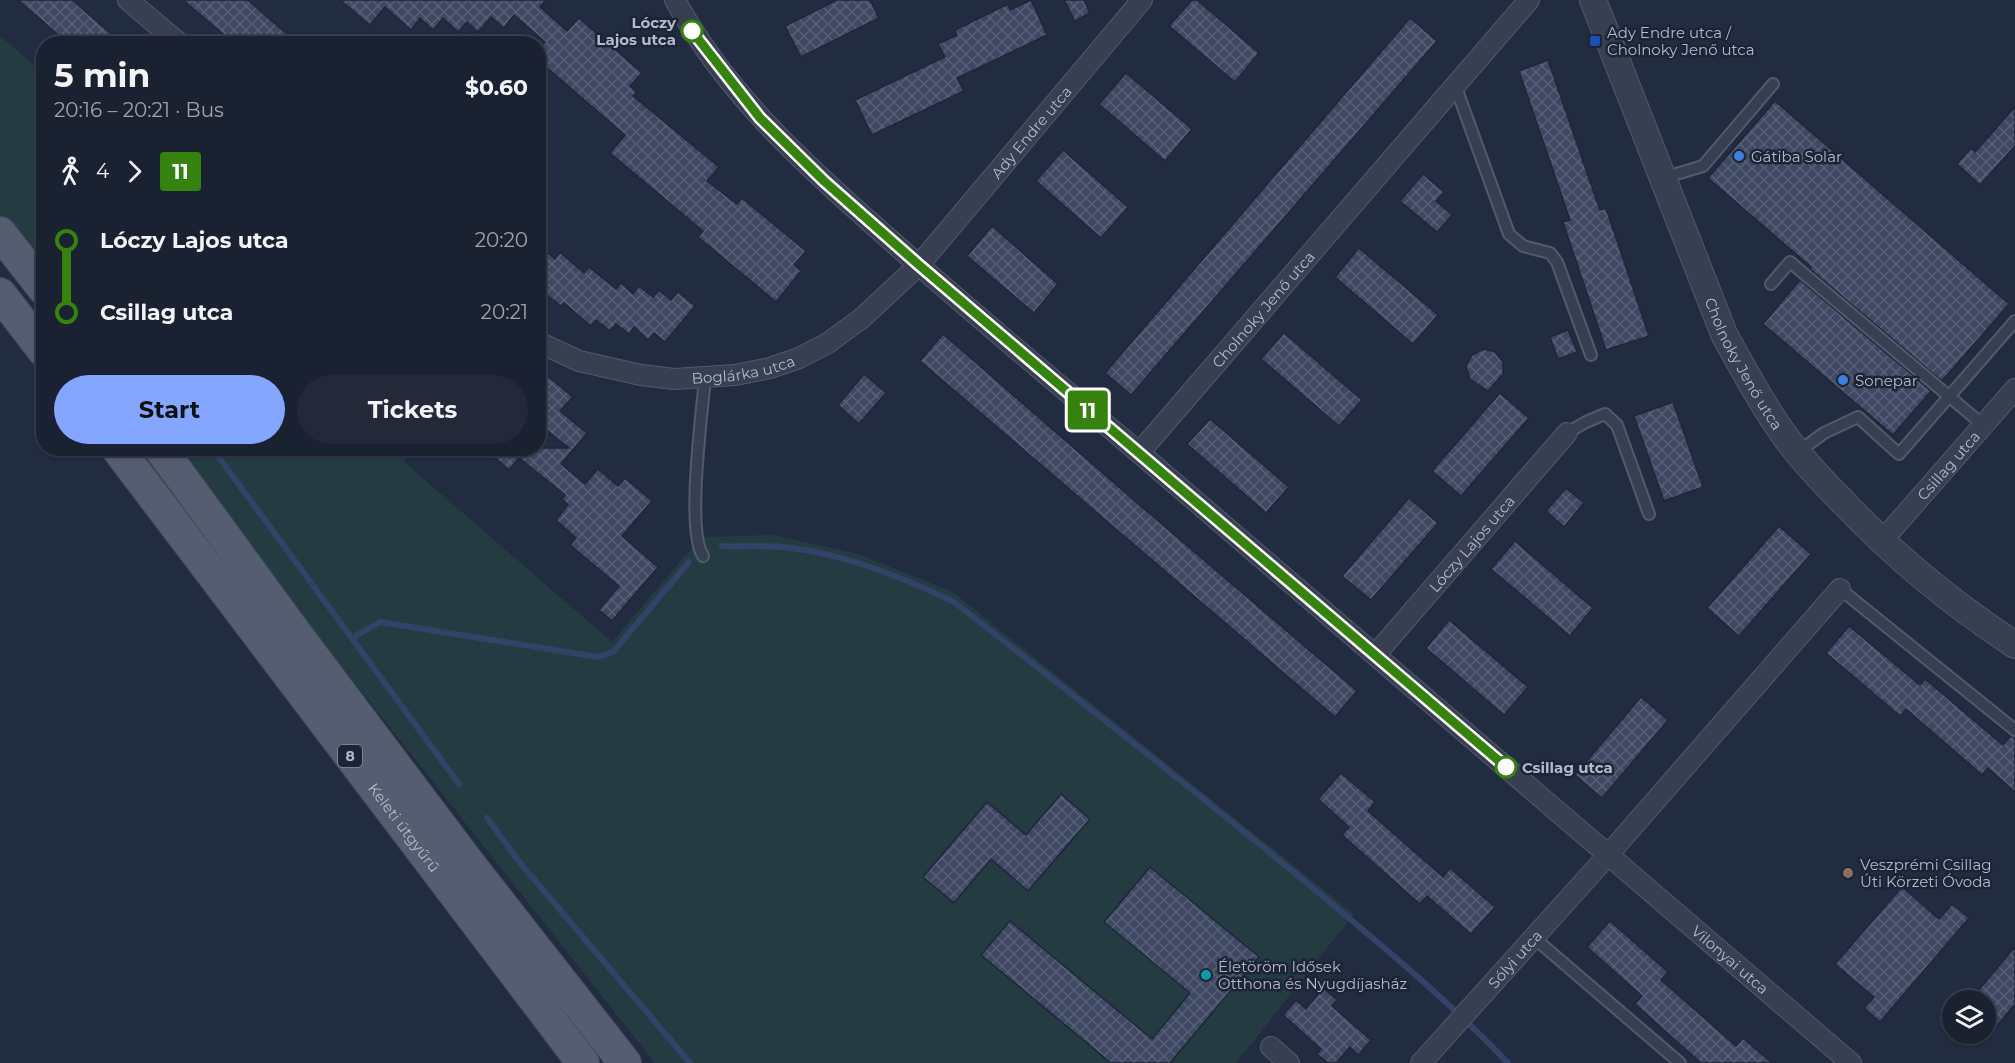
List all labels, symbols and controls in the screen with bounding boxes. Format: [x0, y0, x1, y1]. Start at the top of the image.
place label: Lóczy Lajos utca [596, 13, 677, 49]
marker: Lóczy Lajos utca [681, 20, 703, 42]
place label: Ady Endre utca / Cholnoky Jenő utca [1607, 23, 1755, 59]
marker: Ady Endre utca / Cholnoky Jenő utca [1588, 34, 1602, 48]
text: 5 min [54, 55, 150, 95]
text: $0.60 [465, 74, 528, 101]
street label: Ady Endre utca [987, 82, 1075, 182]
text: 20:16 – 20:21 · Bus [54, 98, 224, 122]
place label: Gátiba Solar [1751, 147, 1842, 166]
marker: Gátiba Solar [1732, 149, 1746, 163]
icon: walk [54, 155, 87, 188]
icon: forward [118, 155, 151, 188]
text: 4 [96, 159, 109, 183]
text: 11 [172, 159, 189, 184]
text: Lóczy Lajos utca [100, 227, 289, 254]
text: 20:20 [475, 228, 528, 252]
street label: Cholnoky Jenő utca [1208, 247, 1318, 371]
street label: Cholnoky Jenő utca [1701, 295, 1787, 433]
text: Csillag utca [100, 299, 233, 326]
text: 20:21 [481, 300, 528, 324]
street label: Boglárka utca [691, 351, 797, 387]
place label: Sonepar [1855, 371, 1918, 390]
marker: Sonepar [1836, 373, 1850, 387]
button: Start [54, 375, 285, 444]
button: Tickets [297, 375, 528, 444]
line badge: 11 [1061, 390, 1115, 430]
text: 11 [1080, 398, 1096, 423]
street label: Csillag utca [1913, 427, 1984, 504]
street label: Lóczy Lajos utca [1424, 491, 1518, 596]
road number: 8 [338, 745, 362, 767]
marker: Csillag utca [1495, 756, 1517, 778]
place label: Csillag utca [1522, 758, 1613, 777]
street label: Keleti útgyűrű [365, 779, 444, 876]
place label: Veszprémi Csillag Úti Körzeti Óvoda [1860, 855, 1992, 891]
marker: Veszprémi Csillag Úti Körzeti Óvoda [1841, 866, 1855, 880]
street label: Vilonyai utca [1688, 921, 1773, 998]
street label: Sólyi utca [1483, 926, 1546, 992]
place label: Életöröm Idősek Otthona és Nyugdíjasház [1218, 957, 1408, 993]
marker: Életöröm Idősek Otthona és Nyugdíjasház [1199, 968, 1213, 982]
map controls [1942, 990, 1996, 1044]
button: layers [1942, 990, 1996, 1044]

